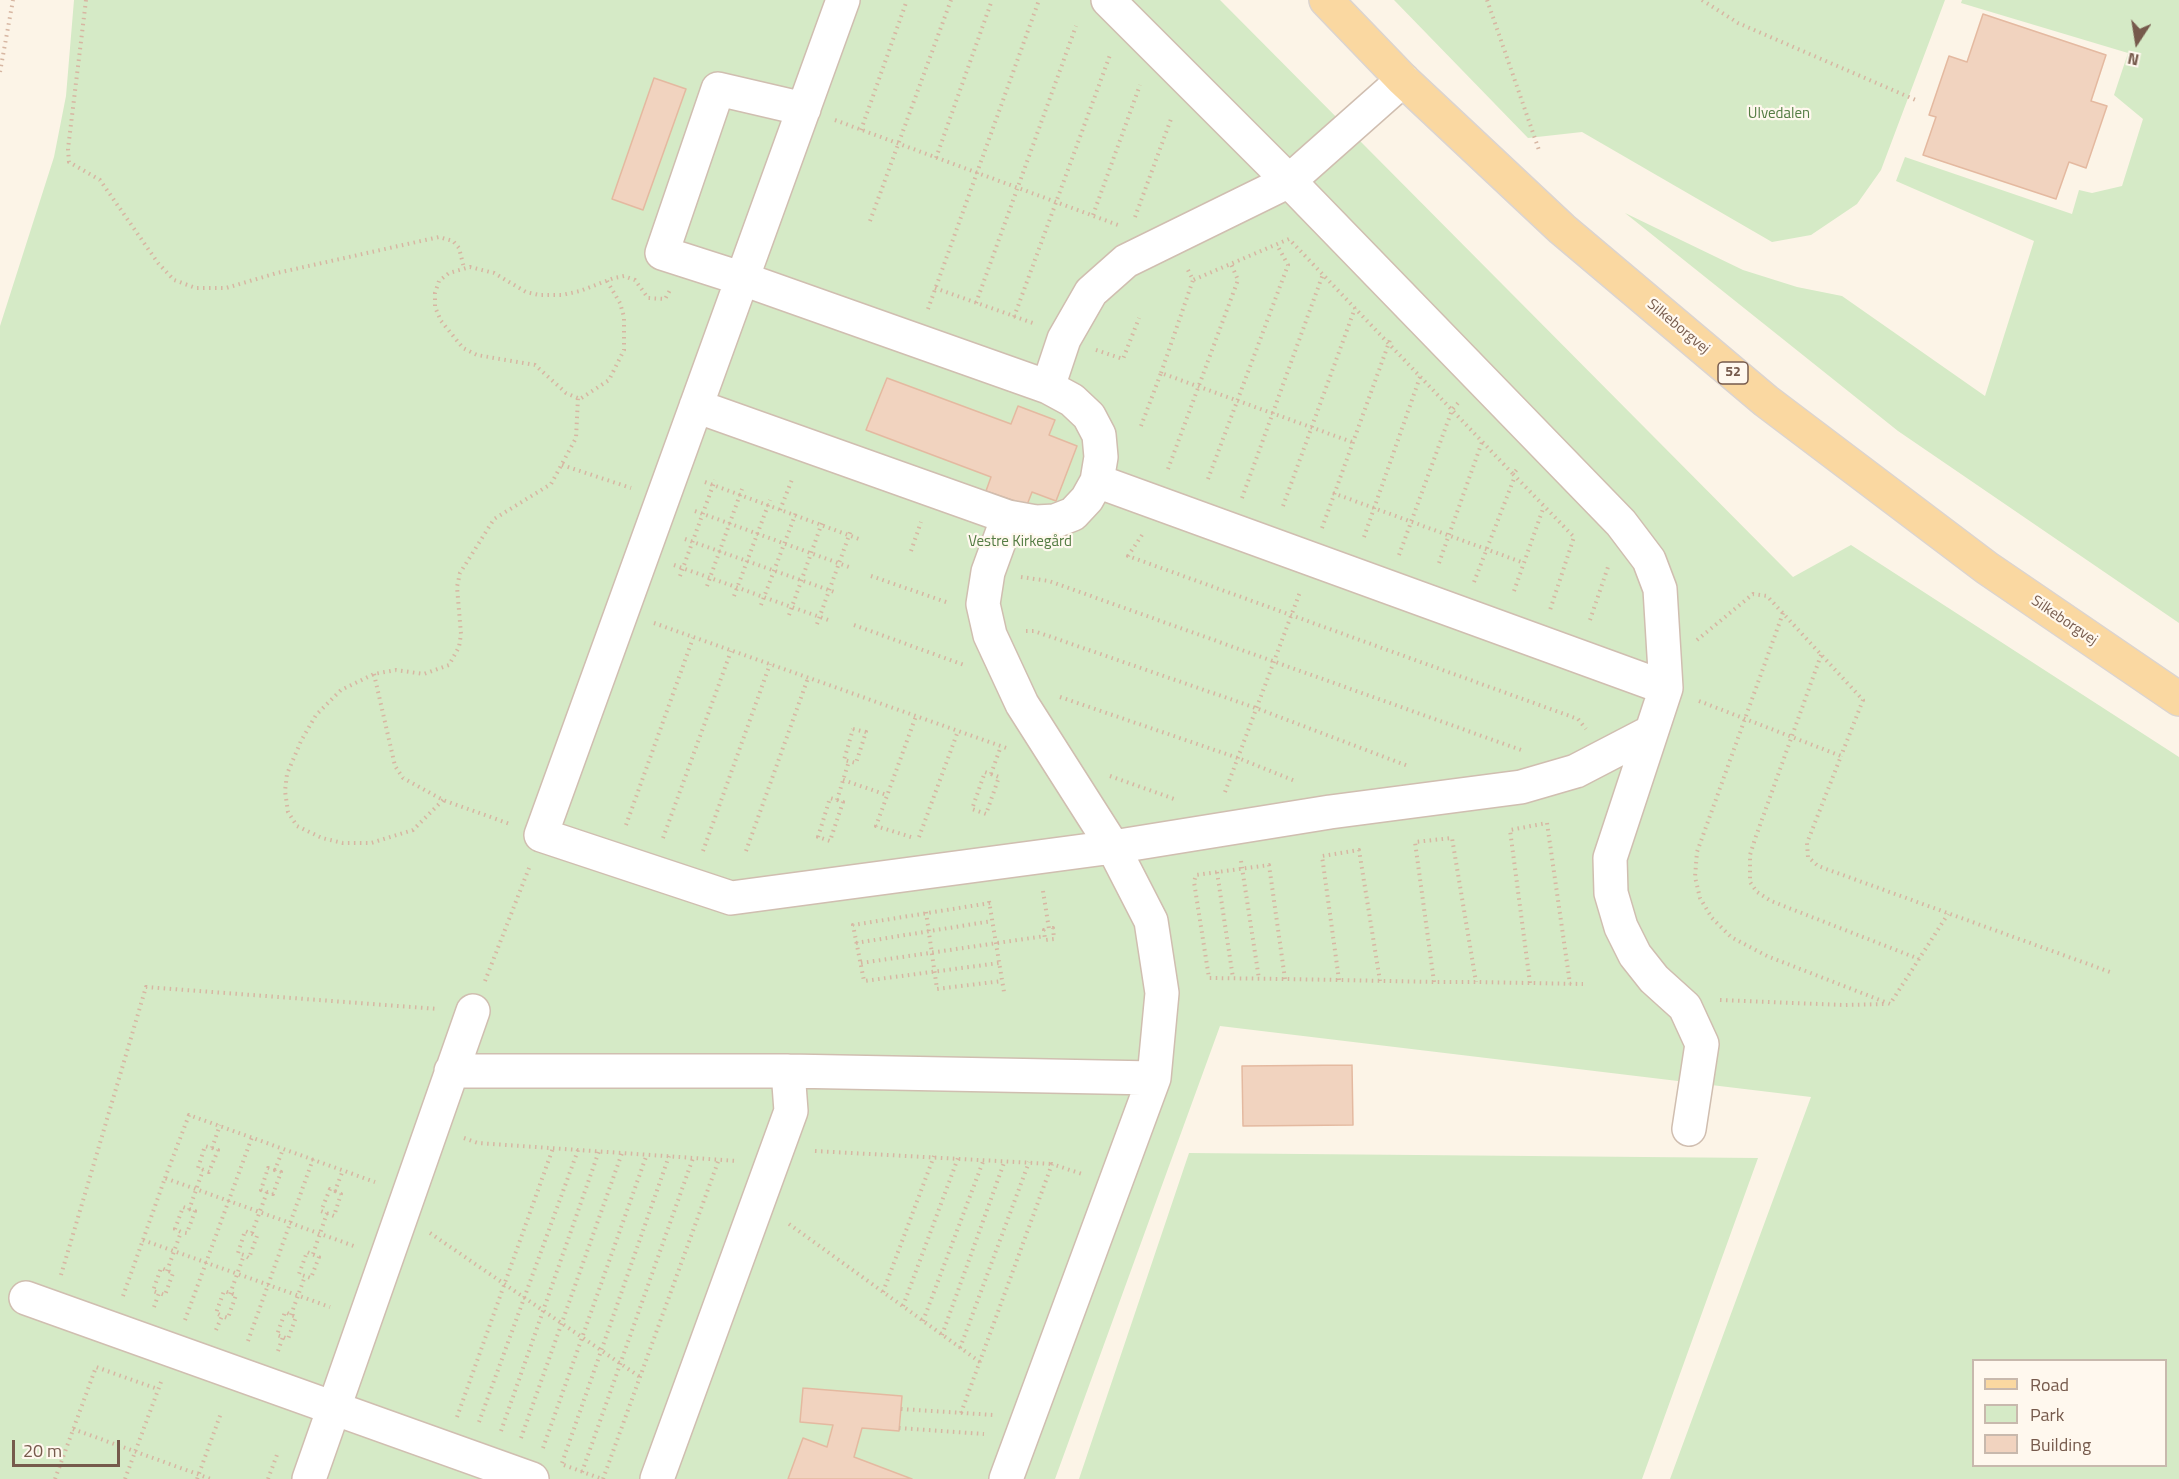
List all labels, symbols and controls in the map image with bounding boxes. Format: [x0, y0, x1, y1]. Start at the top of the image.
north arrow [2107, 12, 2167, 72]
text: N [2125, 47, 2141, 72]
park label: Ulvedalen [1748, 105, 1810, 123]
street label: Silkeborgvej [1643, 296, 1713, 358]
road number: 52 [1718, 362, 1748, 384]
park label: Vestre Kirkegård [968, 533, 1072, 551]
street label: Silkeborgvej [2027, 592, 2101, 650]
legend [1972, 1359, 2167, 1467]
text: Road [2030, 1371, 2069, 1398]
text: Park [2030, 1401, 2064, 1428]
scale bar [15, 1428, 123, 1466]
text: Building [2030, 1431, 2091, 1458]
text: 20 m [23, 1437, 62, 1464]

